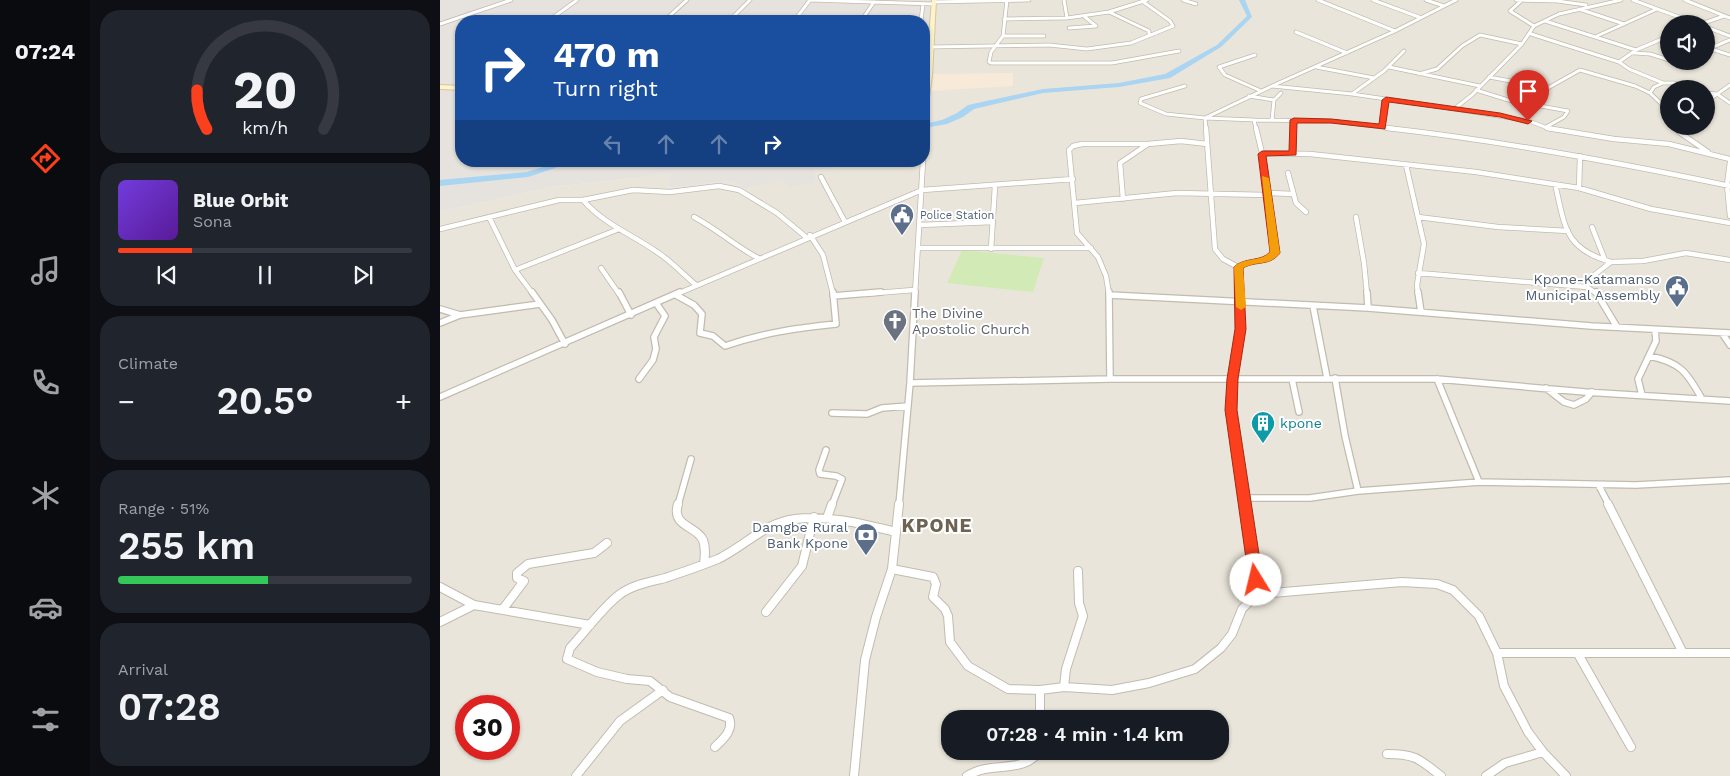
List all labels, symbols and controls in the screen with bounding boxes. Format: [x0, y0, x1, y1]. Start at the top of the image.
map controls [1660, 15, 1715, 135]
button: sound [1660, 15, 1715, 70]
text: 470 m [553, 34, 660, 76]
icon: right [470, 35, 535, 100]
text: 07:24 [15, 39, 75, 64]
text: 20 [233, 60, 297, 121]
pin [1507, 70, 1549, 121]
text: Turn right [553, 76, 658, 101]
icon: arrive [1514, 77, 1542, 105]
button: search [1660, 80, 1715, 135]
text: km/h [242, 117, 288, 138]
icon: left [599, 130, 627, 158]
icon: ahead [652, 130, 680, 158]
icon: ahead [705, 130, 733, 158]
icon: right [758, 130, 786, 158]
icon: directions [28, 141, 63, 176]
text: Blue Orbit [193, 189, 288, 212]
public building icon: Police Station [889, 202, 915, 236]
place label: Police Station [920, 209, 994, 222]
text: Sona [193, 212, 232, 231]
icon: music [28, 253, 63, 288]
icon: previous [153, 261, 181, 289]
icon: pause [251, 261, 279, 289]
icon: next [349, 261, 377, 289]
place label: Kpone-Katamanso Municipal Assembly [1526, 271, 1661, 303]
public building icon: Kpone-Katamanso Municipal Assembly [1664, 274, 1690, 308]
place label: The Divine Apostolic Church [912, 305, 1030, 337]
church icon: The Divine Apostolic Church [882, 308, 908, 342]
text: Climate [118, 354, 178, 373]
icon: phone [28, 365, 63, 400]
text: 20.5° [216, 379, 314, 423]
text: − [118, 385, 135, 418]
text: + [395, 385, 412, 418]
building icon: kpone [1250, 410, 1276, 444]
place label: kpone [1280, 415, 1322, 431]
icon: climate [28, 478, 63, 513]
text: Range · 51% [118, 499, 209, 518]
district label: KPONE [902, 514, 972, 537]
place label: Damgbe Rural Bank Kpone [752, 519, 849, 551]
bank icon: Damgbe Rural Bank Kpone [853, 522, 879, 556]
text: 255 km [118, 524, 255, 568]
position arrow [1229, 553, 1281, 605]
icon: car [28, 590, 63, 625]
text: Arrival [118, 660, 168, 679]
text: 07:28 [118, 685, 221, 729]
speed limit sign: 30 [455, 695, 520, 760]
icon: filters [28, 702, 63, 737]
text: 07:28 · 4 min · 1.4 km [986, 723, 1184, 746]

